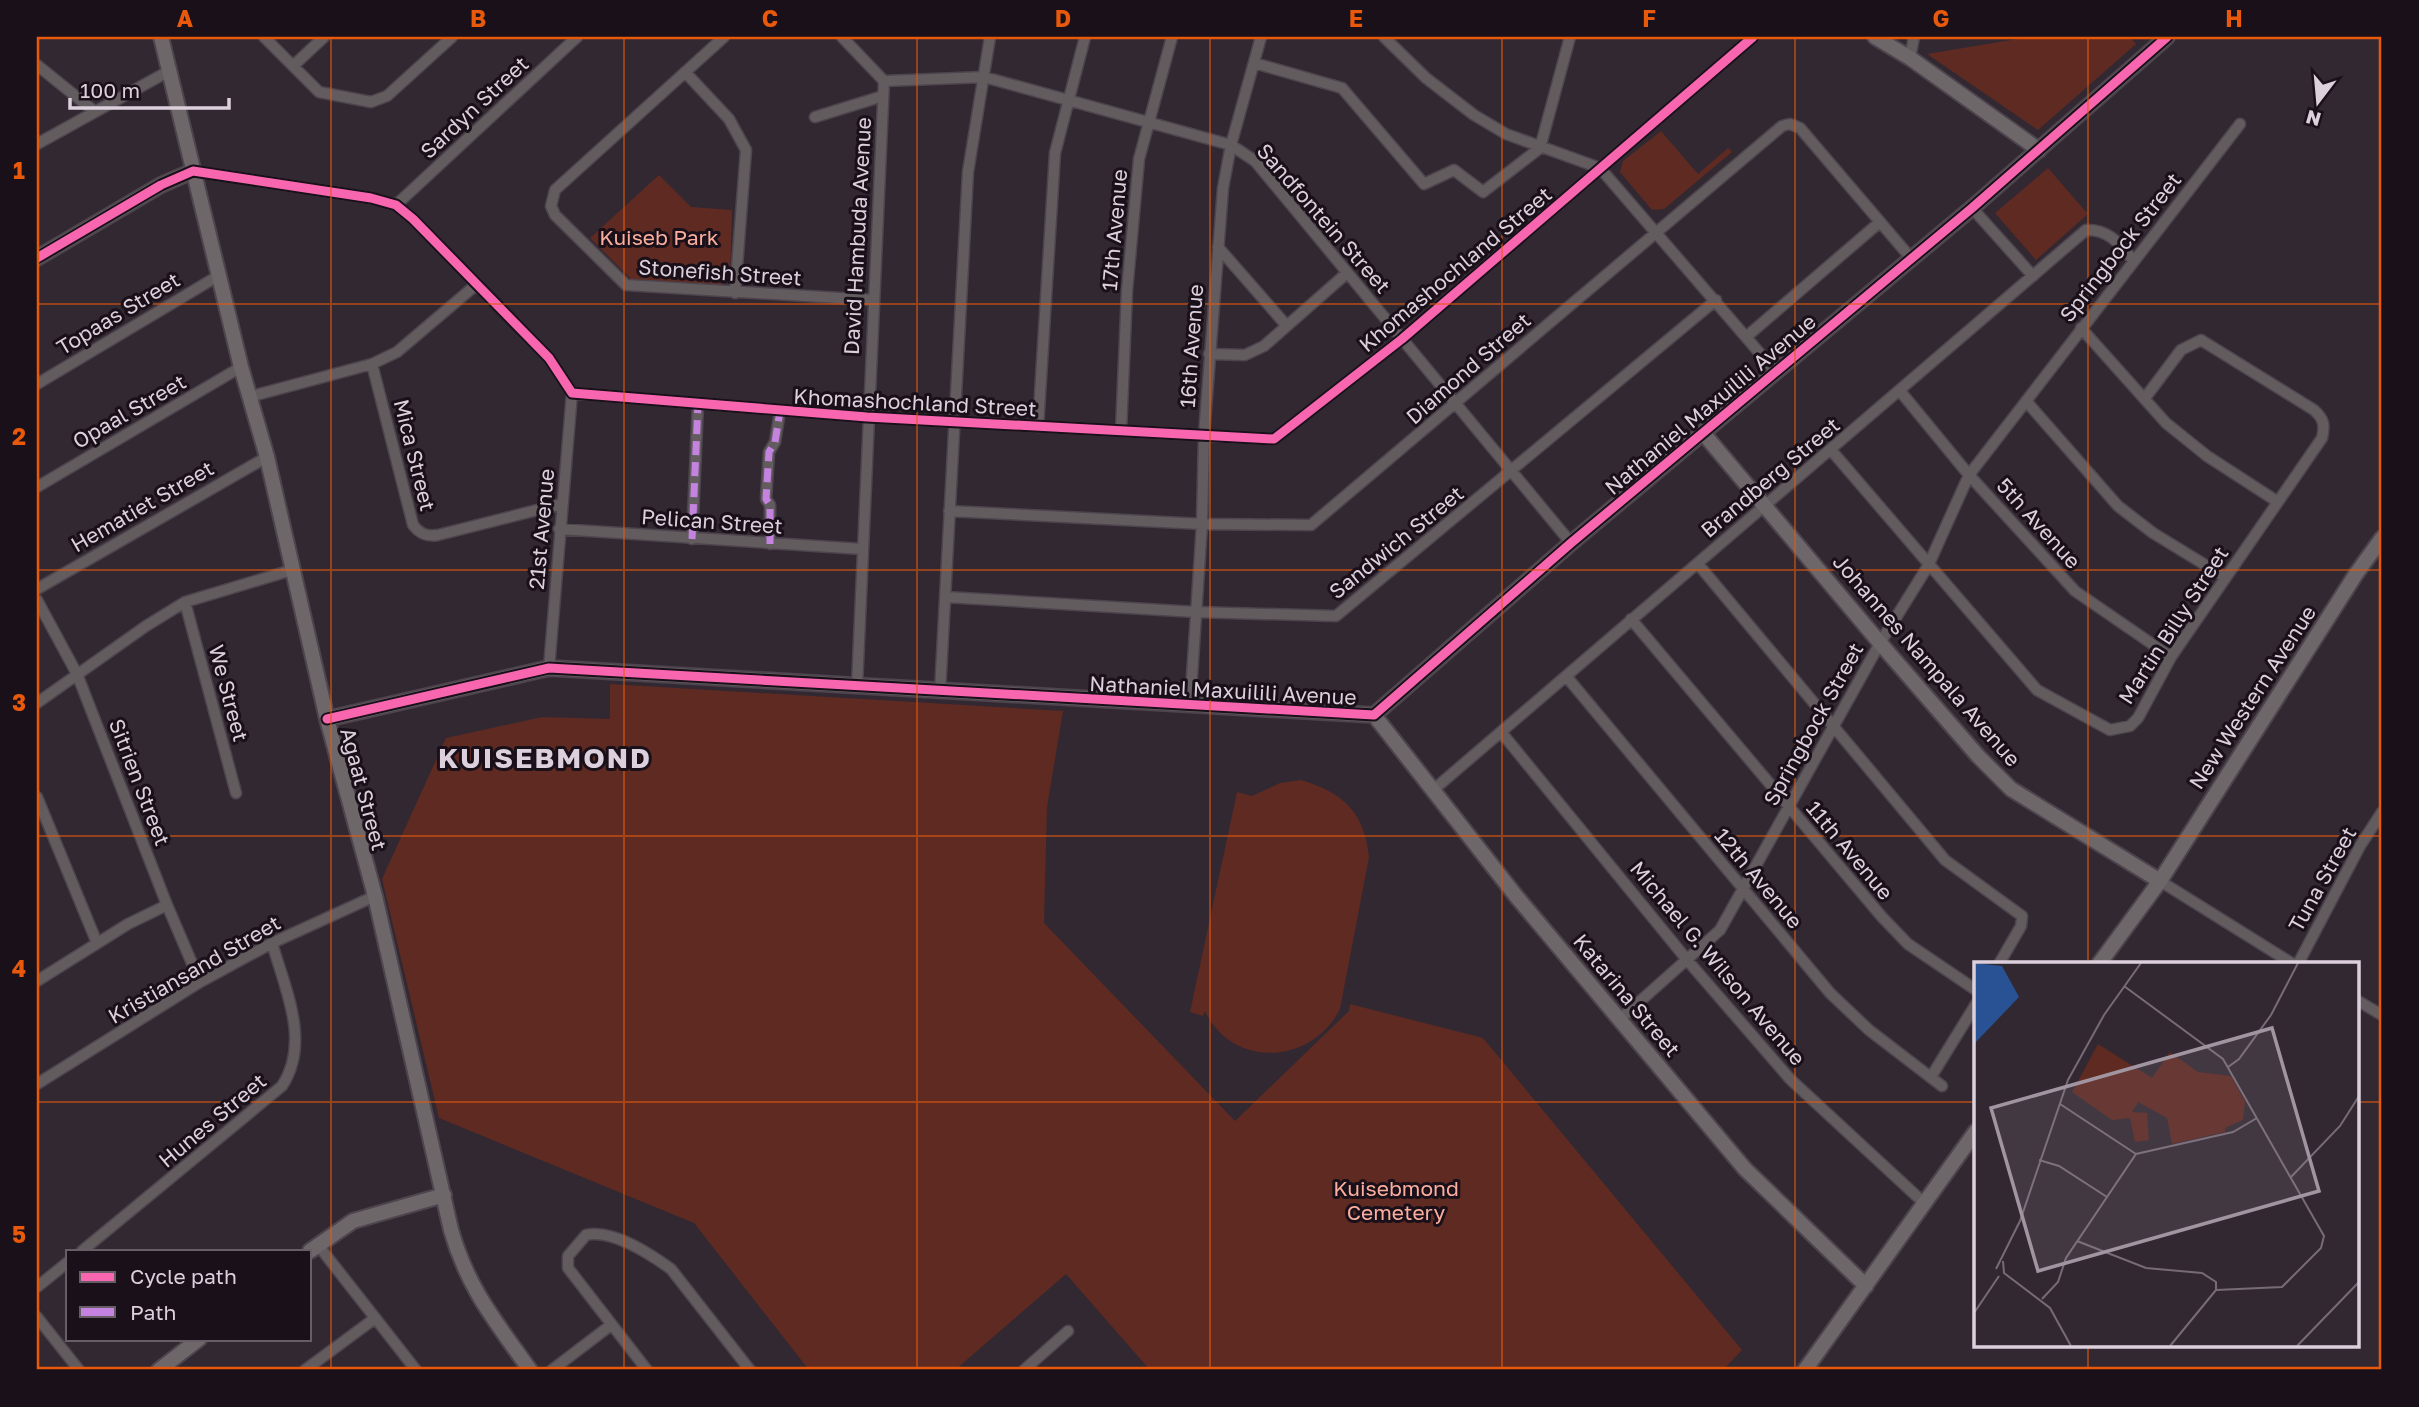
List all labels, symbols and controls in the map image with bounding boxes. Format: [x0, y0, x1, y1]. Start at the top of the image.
text: A [177, 4, 194, 32]
text: B [470, 4, 486, 32]
text: C [762, 4, 778, 32]
text: D [1055, 4, 1071, 32]
text: E [1349, 4, 1363, 32]
text: F [1642, 4, 1656, 32]
text: G [1933, 4, 1949, 32]
text: H [2225, 4, 2243, 32]
street label: Sardyn Street [415, 50, 533, 164]
scale bar [70, 66, 229, 110]
north arrow [2282, 66, 2352, 136]
text: 100 m [80, 77, 140, 103]
text: N [2303, 106, 2323, 132]
street label: David Hambuda Avenue [838, 117, 876, 355]
street label: Sandfontein Street [1252, 138, 1396, 298]
text: 1 [13, 156, 25, 184]
street label: Springbock Street [2054, 167, 2186, 327]
street label: 17th Avenue [1096, 168, 1132, 292]
street label: Khomashochland Street [1353, 181, 1557, 357]
park label: Kuiseb Park [599, 224, 719, 250]
street label: Stonefish Street [637, 253, 803, 291]
street label: Topaas Street [52, 266, 184, 360]
street label: 16th Avenue [1174, 283, 1208, 409]
street label: Diamond Street [1400, 307, 1536, 429]
street label: Nathaniel Maxuilili Avenue [1599, 308, 1821, 500]
street label: Opaal Street [68, 368, 190, 454]
street label: Khomashochland Street [793, 383, 1037, 421]
street label: Mica Street [389, 396, 441, 514]
street label: Brandberg Street [1695, 411, 1845, 543]
text: 2 [12, 422, 26, 450]
street label: Hematiet Street [66, 455, 218, 557]
street label: 21st Avenue [523, 467, 559, 591]
street label: 5th Avenue [1992, 472, 2086, 574]
street label: Sandwich Street [1323, 480, 1469, 604]
street label: Pelican Street [640, 503, 784, 539]
street label: Martin Billy Street [2112, 541, 2234, 709]
street label: Johannes Nampala Avenue [1828, 549, 2026, 771]
street label: New Western Avenue [2183, 600, 2321, 794]
street label: Springbock Street [1757, 638, 1869, 810]
street label: We Street [204, 642, 254, 744]
street label: Nathaniel Maxuilili Avenue [1089, 670, 1357, 710]
text: 3 [12, 688, 26, 716]
street label: Sitrien Street [104, 715, 176, 849]
street label: Agaat Street [335, 725, 393, 853]
district label: KUISEBMOND [438, 741, 652, 774]
street label: 11th Avenue [1801, 795, 1899, 905]
street label: Tuna Street [2283, 822, 2361, 936]
street label: 12th Avenue [1709, 823, 1809, 933]
street label: Michael G. Wilson Avenue [1625, 856, 1811, 1070]
street label: Kristiansand Street [103, 909, 285, 1029]
street label: Katarina Street [1568, 928, 1686, 1062]
text: 4 [12, 954, 26, 982]
inset map [1974, 962, 2360, 1348]
street label: Hunes Street [153, 1068, 271, 1172]
park label: Kuisebmond Cemetery [1333, 1175, 1459, 1225]
text: 5 [12, 1220, 26, 1248]
legend [66, 1250, 312, 1340]
text: Cycle path [130, 1263, 237, 1289]
text: Path [130, 1299, 177, 1325]

